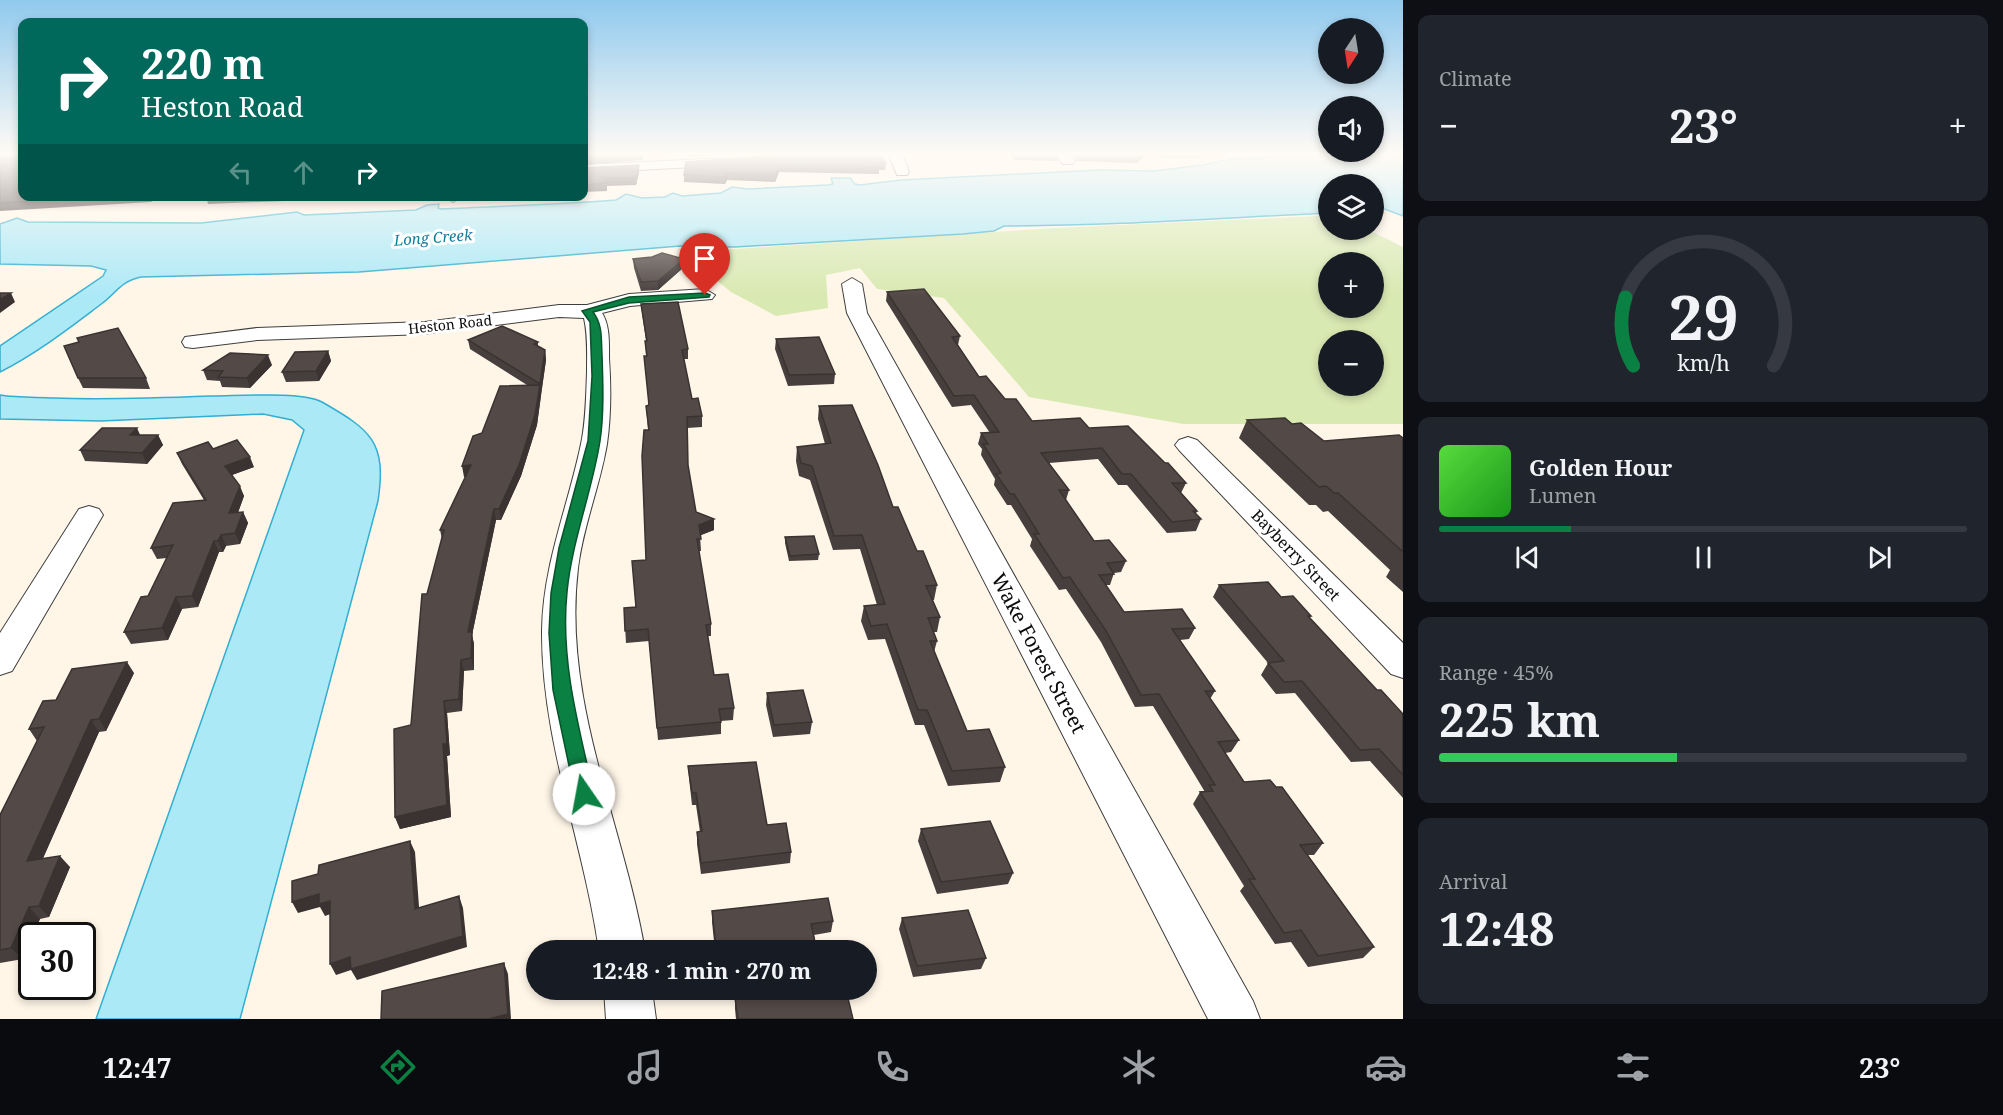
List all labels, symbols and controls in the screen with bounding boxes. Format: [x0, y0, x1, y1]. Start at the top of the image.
north arrow [1318, 18, 1384, 84]
map controls [1318, 18, 1384, 396]
text: 220 m [141, 34, 265, 91]
icon: right [42, 42, 120, 120]
text: Climate [1439, 65, 1512, 92]
text: Heston Road [141, 88, 304, 125]
text: 23° [1669, 95, 1738, 156]
button: sound [1318, 96, 1384, 162]
text: − [1439, 103, 1458, 148]
text: + [1949, 103, 1967, 148]
icon: left [224, 156, 257, 189]
icon: ahead [287, 156, 320, 189]
icon: right [350, 156, 383, 189]
button: layers [1318, 174, 1384, 240]
water label: Long Creek [392, 224, 473, 250]
pin [679, 233, 730, 295]
icon: arrive [688, 242, 721, 275]
button: + [1318, 252, 1384, 318]
text: 29 [1668, 273, 1738, 358]
street label: Heston Road [407, 310, 493, 338]
button: − [1318, 330, 1384, 396]
text: km/h [1677, 348, 1730, 377]
text: Golden Hour [1529, 452, 1672, 482]
text: Lumen [1529, 482, 1597, 509]
street label: Bayberry Street [1247, 504, 1346, 606]
icon: previous [1511, 541, 1544, 574]
icon: pause [1687, 541, 1720, 574]
icon: next [1863, 541, 1896, 574]
street label: Wake Forest Street [985, 568, 1093, 738]
text: Range · 45% [1439, 659, 1553, 686]
text: 225 km [1439, 689, 1600, 750]
position arrow [552, 762, 616, 826]
text: Arrival [1439, 868, 1507, 895]
text: 12:48 [1439, 898, 1554, 959]
speed limit sign: 30 [18, 922, 96, 1000]
text: 12:48 · 1 min · 270 m [592, 955, 811, 985]
icon: directions [377, 1046, 419, 1088]
icon: music [624, 1046, 666, 1088]
icon: phone [871, 1046, 913, 1088]
icon: climate [1118, 1046, 1160, 1088]
icon: car [1365, 1046, 1407, 1088]
icon: filters [1612, 1046, 1654, 1088]
text: 12:47 [103, 1049, 172, 1086]
text: 23° [1859, 1049, 1900, 1086]

